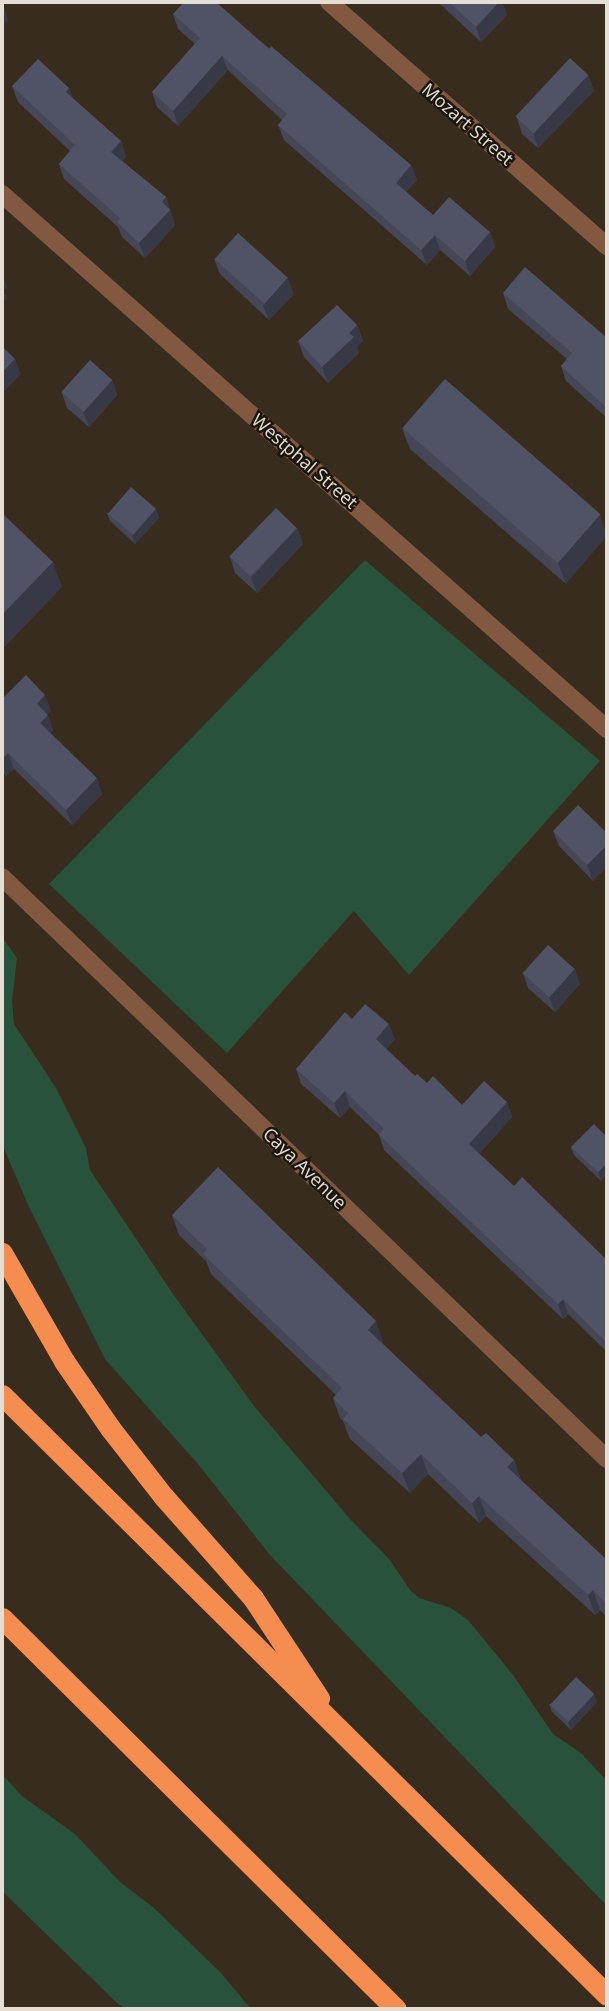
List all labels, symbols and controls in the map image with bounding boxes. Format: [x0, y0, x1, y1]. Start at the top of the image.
street label: Mozart Street [418, 78, 518, 170]
street label: Westphal Street [248, 409, 362, 513]
street label: Caya Avenue [259, 1123, 351, 1213]

